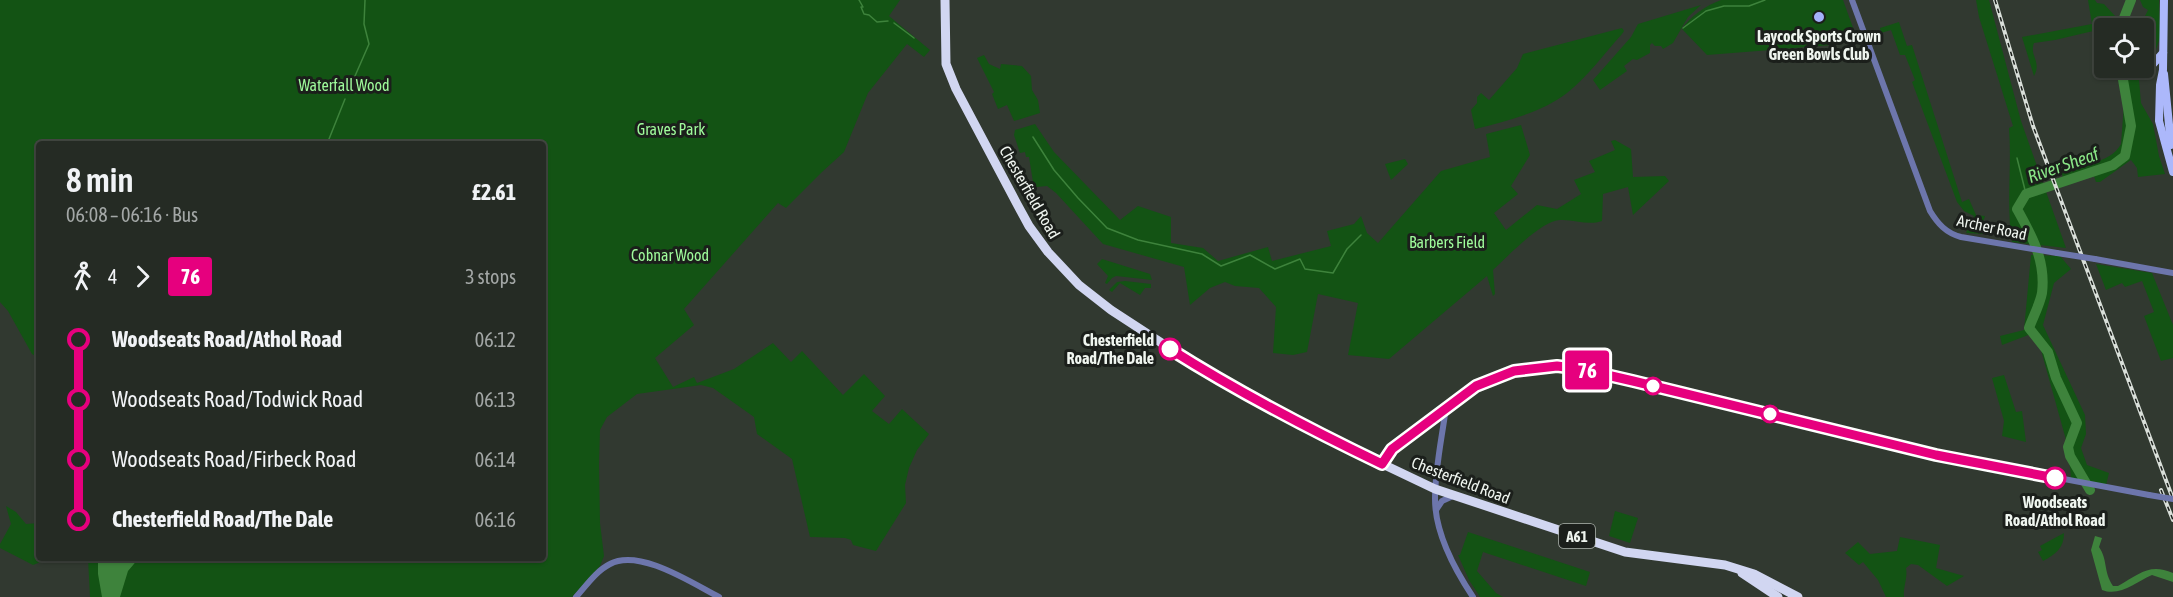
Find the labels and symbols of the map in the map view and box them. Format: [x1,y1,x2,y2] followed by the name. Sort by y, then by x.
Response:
[1812,10,1826,24] marker: Laycock Sports Crown Green Bowls Club
[1757,27,1881,63] place label: Laycock Sports Crown Green Bowls Club
[298,76,390,94] park label: Waterfall Wood
[637,120,705,138] park label: Graves Park
[996,143,1064,241] street label: Chesterfield Road
[2025,143,2102,187] water label: River Sheaf
[1955,211,2029,243] street label: Archer Road
[1409,233,1485,251] park label: Barbers Field
[631,246,709,264] park label: Cobnar Wood
[1066,331,1154,367] place label: Chesterfield Road/The Dale
[1159,338,1181,360] marker: Chesterfield Road/The Dale
[1560,350,1614,389] line badge: 76
[1644,377,1662,395] unlabelled marker
[1761,405,1779,423] unlabelled marker
[1409,453,1513,507] street label: Chesterfield Road
[2044,467,2066,489] marker: Woodseats Road/Athol Road
[2005,493,2106,529] place label: Woodseats Road/Athol Road
[1559,524,1595,548] road number: A61

